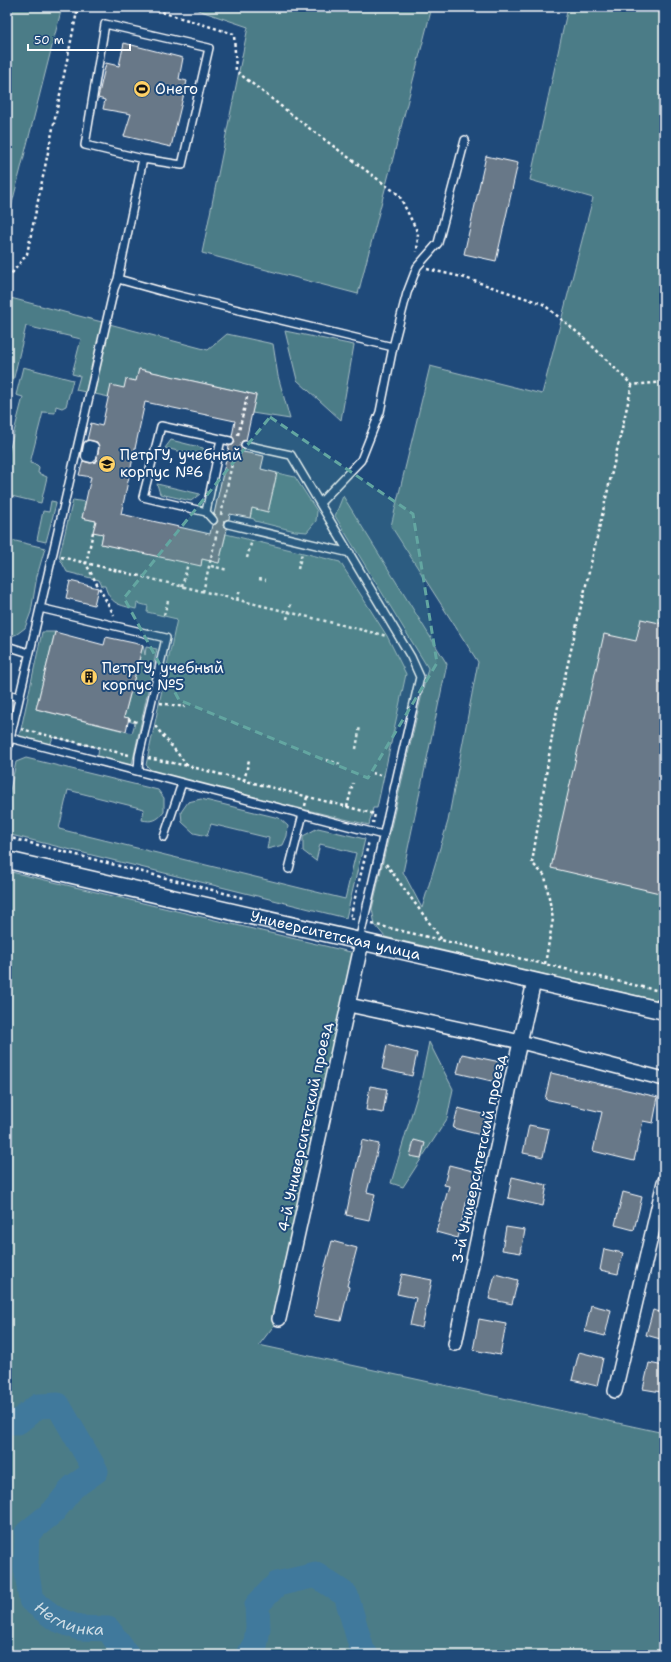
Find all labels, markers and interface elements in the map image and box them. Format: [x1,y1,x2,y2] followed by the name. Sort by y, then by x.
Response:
[28,26,130,52] scale bar
[34,32,64,48] text: 50 m
[132,79,152,99] sports icon: Онего
[155,79,198,99] place label: Онего
[120,445,242,482] place label: ПетрГУ, учебный корпус №6
[97,454,117,474] school or university icon: ПетрГУ, учебный корпус №6
[102,658,224,695] place label: ПетрГУ, учебный корпус №5
[79,667,99,687] building icon: ПетрГУ, учебный корпус №5
[248,906,423,965] street label: Университетская улица
[273,1020,337,1234] street label: 4-й Университетский проезд
[447,1052,511,1266] street label: 3-й Университетский проезд
[30,1596,105,1639] water label: Неглинка

